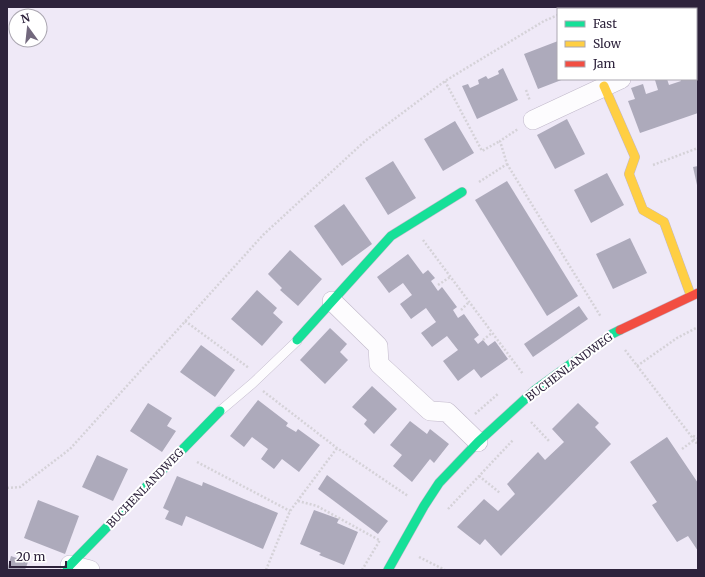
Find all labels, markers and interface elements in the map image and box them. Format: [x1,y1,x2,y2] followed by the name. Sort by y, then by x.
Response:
[8,8,48,48] north arrow
[557,8,697,80] legend
[19,10,32,26] text: N
[593,16,617,31] text: Fast
[593,36,622,51] text: Slow
[592,56,616,71] text: Jam
[523,330,615,404] street label: BUCHENLANDWEG
[104,445,187,531] street label: BUCHENLANDWEG
[10,543,66,569] scale bar
[16,549,45,564] text: 20 m

